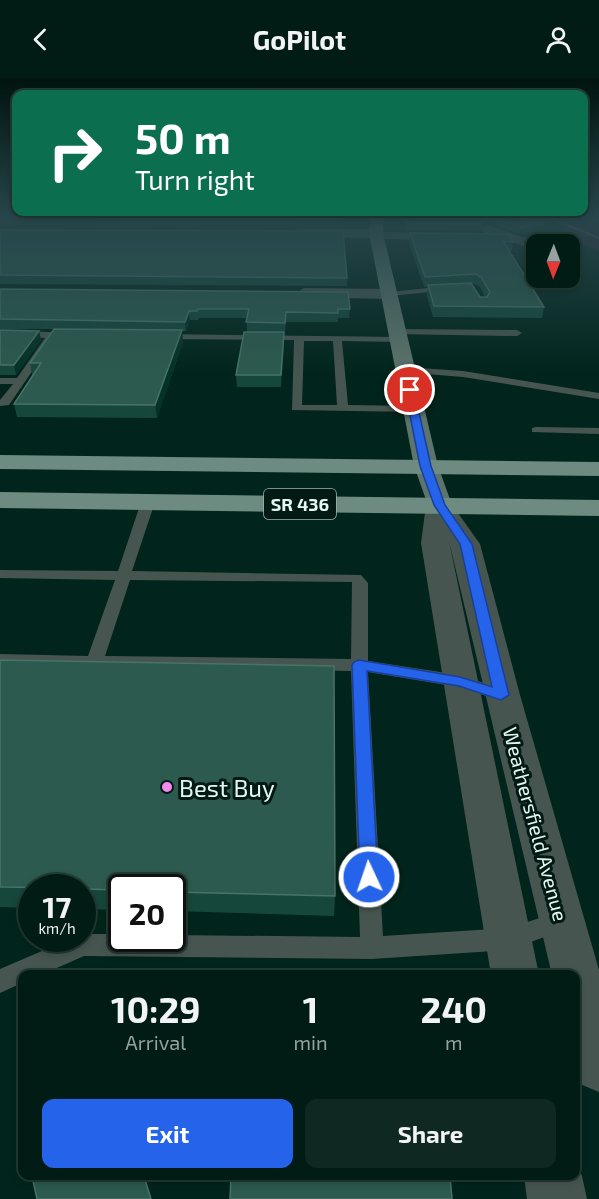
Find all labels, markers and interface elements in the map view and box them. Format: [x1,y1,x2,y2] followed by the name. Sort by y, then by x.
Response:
[24,23,57,56] icon: back
[253,23,346,55] text: GoPilot
[542,23,575,56] icon: person
[135,112,231,162] text: 50 m
[36,114,114,192] icon: right
[135,163,255,195] text: Turn right
[526,234,580,288] north arrow
[526,234,580,288] map controls
[384,364,435,415] pin
[393,373,426,406] icon: arrive
[264,489,336,519] road number: SR 436
[499,724,573,924] street label: Weathersfield Avenue
[179,773,275,802] place label: Best Buy
[160,780,174,794] marker: Best Buy
[337,845,401,909] position arrow
[108,874,186,952] speed limit sign: 20
[43,888,71,924] text: 17
[38,919,76,937] text: km/h
[111,987,201,1030] text: 10:29
[303,987,318,1030] text: 1
[421,987,487,1030] text: 240
[125,1030,186,1054] text: Arrival
[294,1030,328,1054] text: min
[445,1030,463,1054] text: m
[42,1099,293,1168] button: Exit
[305,1099,556,1168] button: Share

